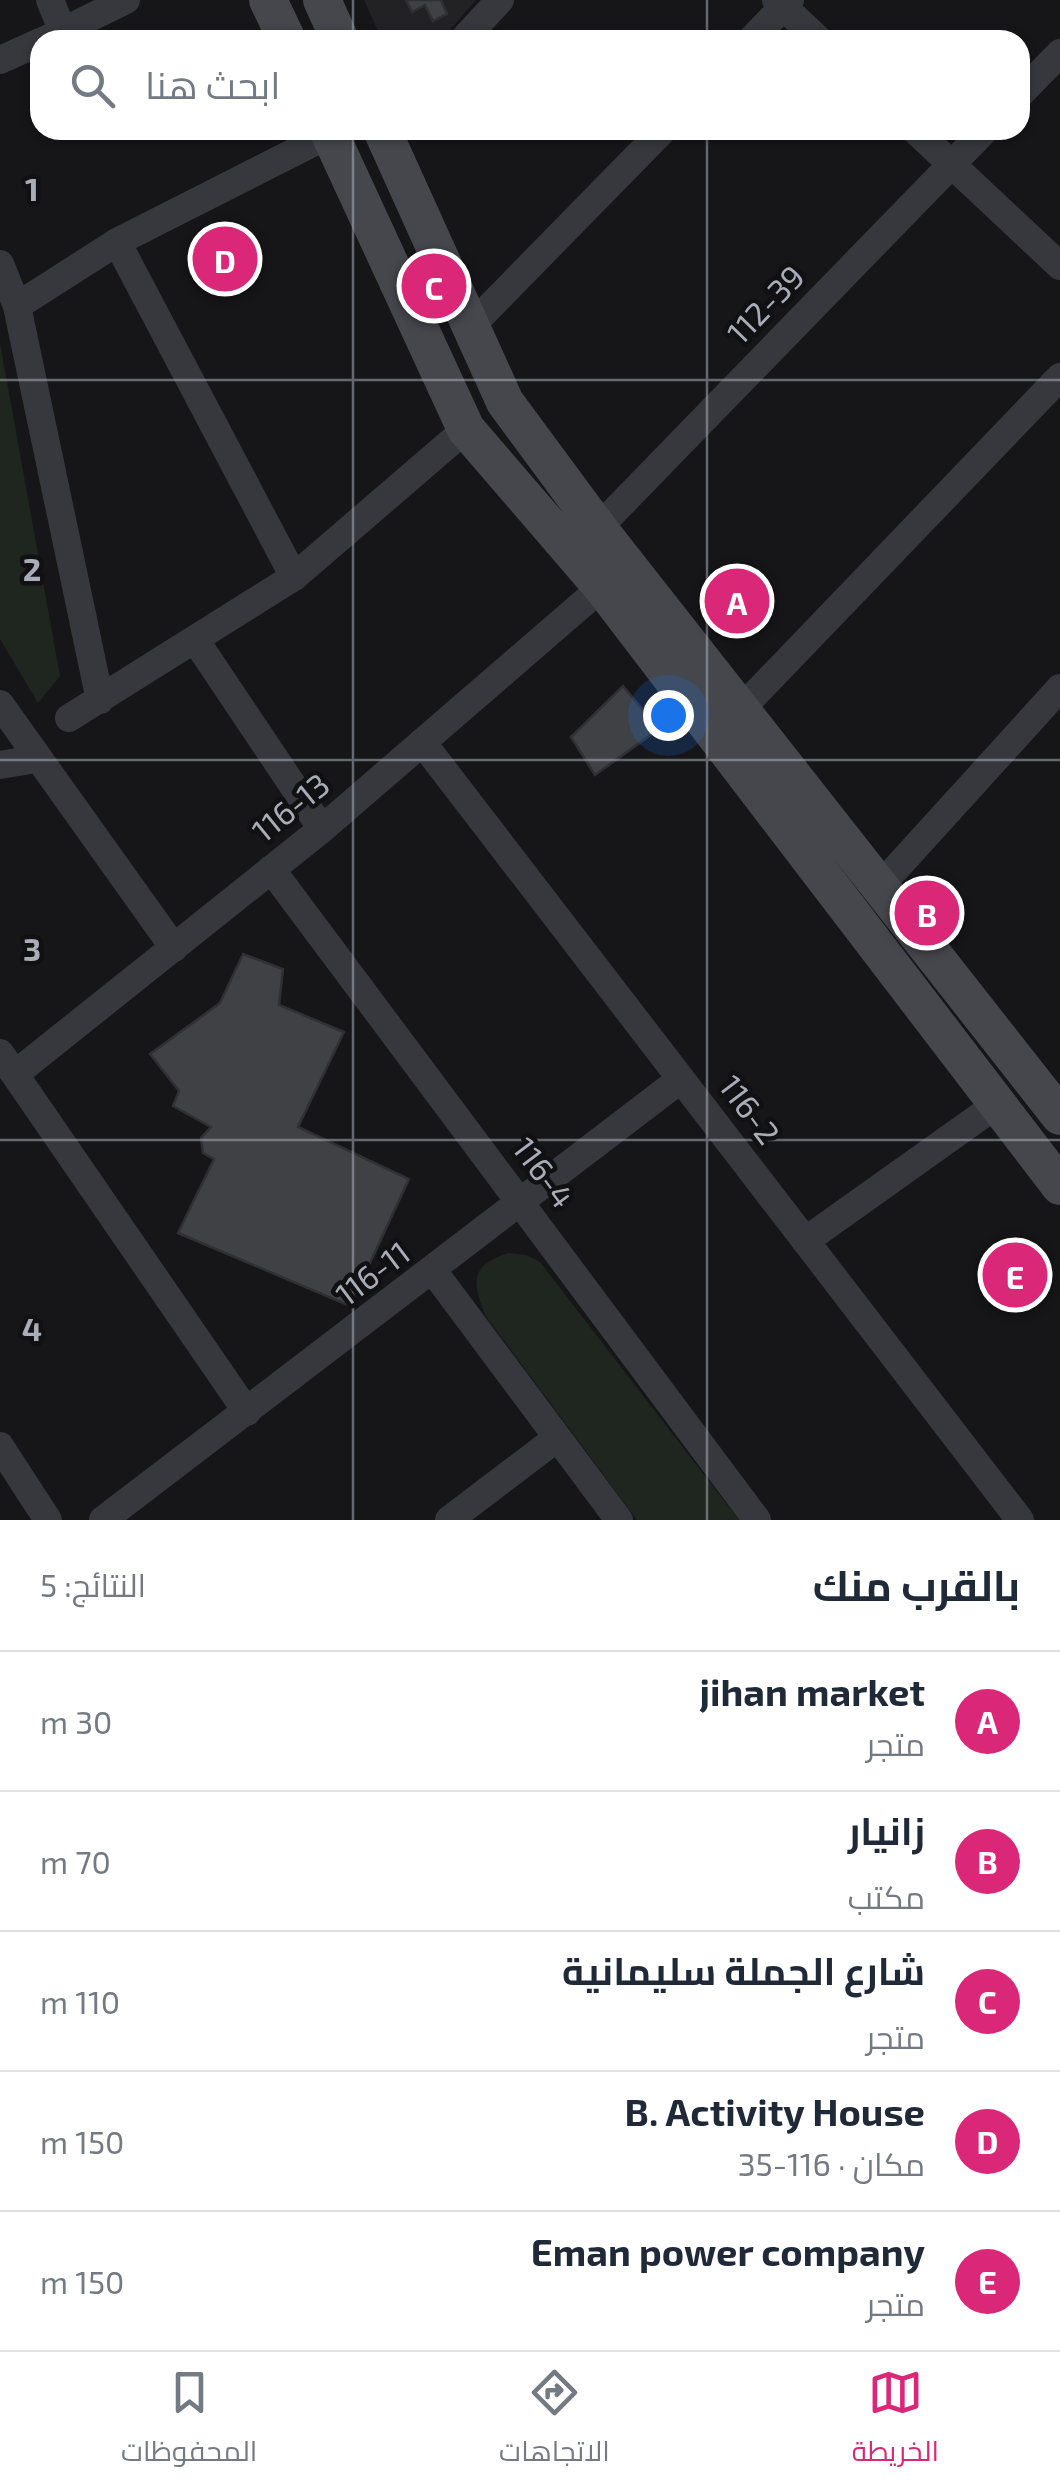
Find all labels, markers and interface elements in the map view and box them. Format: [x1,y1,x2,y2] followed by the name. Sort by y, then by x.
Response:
[30,30,1030,140] search box
[65,58,120,113] icon: search
[145,61,280,107] text: ابحث هنا
[25,169,39,207] text: 1
[192,222,258,296] pin: D
[402,248,466,324] pin: C
[718,257,811,351] street label: 112-39
[23,549,41,587] text: 2
[704,564,770,638] pin: A
[643,690,694,741] your location
[244,764,336,849] street label: 116-13
[894,876,960,950] pin: B
[23,929,41,967] text: 3
[713,1067,789,1151] street label: 116-2
[506,1129,583,1214] street label: 116-4
[327,1232,416,1312] street label: 116-11
[982,1238,1048,1312] pin: E
[22,1309,42,1347] text: 4
[813,1559,1020,1609] text: بالقرب منك
[40,1565,146,1603] text: النتائج: 5
[700,1668,925,1714] text: jihan market
[40,1702,112,1740] text: 30 m
[977,1702,998,1740] text: A
[866,1724,925,1762] text: متجر
[848,1807,925,1853] text: زانيار
[40,1842,111,1880] text: 70 m
[977,1842,998,1880] text: B
[848,1877,925,1915] text: مكتب
[562,1947,925,1993] text: شارع الجملة سليمانية
[40,1982,120,2020] text: 110 m
[978,1982,997,2020] text: C
[866,2017,925,2055] text: متجر
[625,2088,925,2134] text: B. Activity House
[40,2122,124,2160] text: 150 m
[977,2122,998,2160] text: D
[738,2144,925,2182] text: مكان · 116-35
[531,2228,925,2274] text: Eman power company
[40,2262,124,2300] text: 150 m
[978,2262,997,2300] text: E
[866,2284,925,2322] text: متجر
[121,2365,257,2477] tab: المحفوظات
[499,2365,610,2477] tab: الاتجاهات
[852,2365,939,2477] tab: الخريطة

